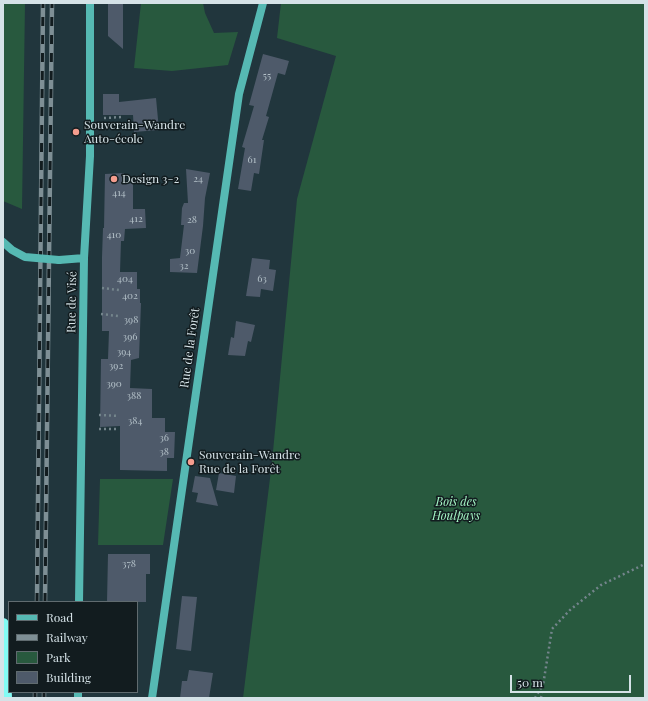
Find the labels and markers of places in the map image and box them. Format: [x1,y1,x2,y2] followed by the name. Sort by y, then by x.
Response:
[84,118,185,146] place label: Souverain-Wandre Auto-école
[71,127,81,137] marker: Souverain-Wandre Auto-école
[122,172,179,186] place label: Design 3-2
[109,174,119,184] marker: Design 3-2
[199,448,300,476] place label: Souverain-Wandre Rue de la Forêt
[186,457,196,467] marker: Souverain-Wandre Rue de la Forêt

